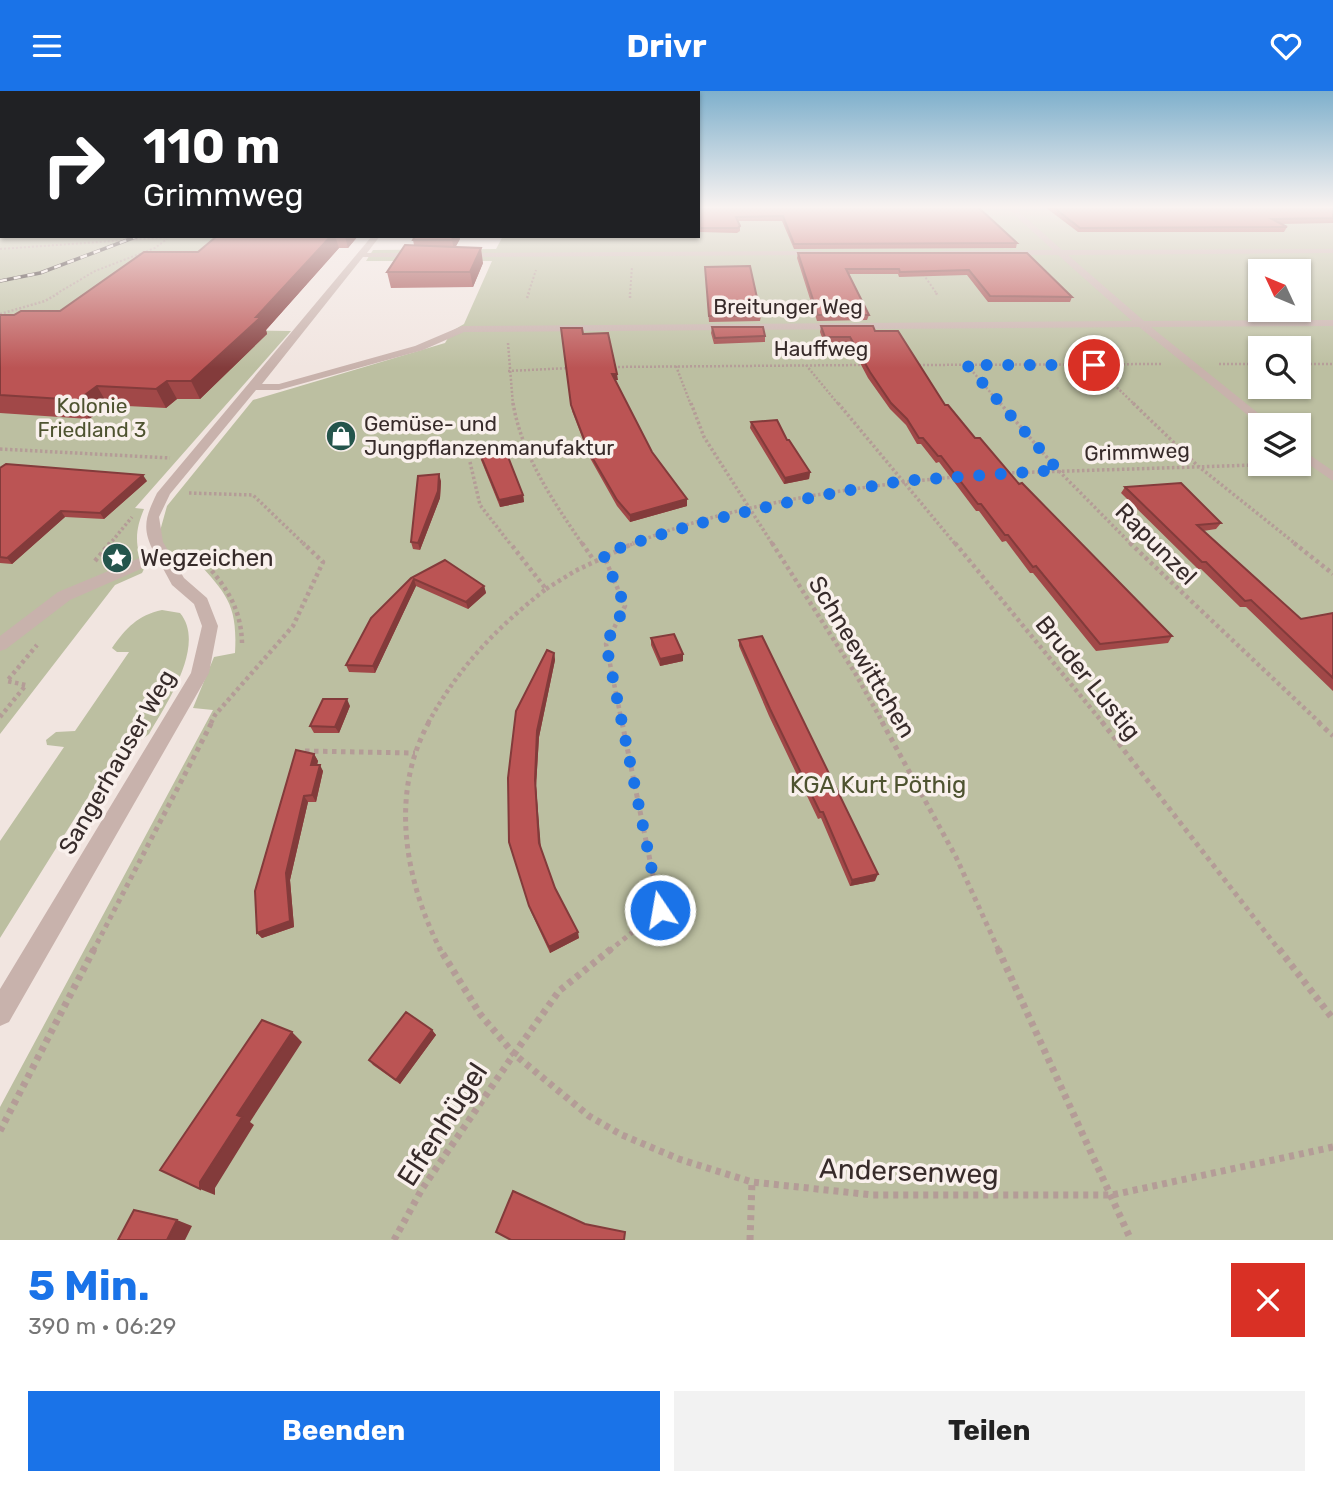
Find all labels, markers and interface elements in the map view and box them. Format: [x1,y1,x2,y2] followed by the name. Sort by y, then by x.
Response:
[28,27,66,65] icon: menu
[626,27,707,65] text: Drivr
[1267,27,1305,65] icon: heart
[143,117,280,175] text: 110 m
[28,119,119,210] icon: right
[143,176,304,214] text: Grimmweg
[1248,259,1311,322] north arrow
[1248,259,1311,476] map controls
[713,294,863,319] street label: Breitunger Weg
[1064,335,1124,395] pin
[774,336,868,361] street label: Hauffweg
[1248,336,1311,399] button: search
[1075,346,1113,384] icon: arrive
[38,393,146,442] park label: Kolonie Friedland 3
[364,411,614,460] place label: Gemüse- und Jungpflanzenmanufaktur
[1248,413,1311,476] button: layers
[324,419,358,453] shop icon: Gemüse- und Jungpflanzenmanufaktur
[1084,437,1190,466] street label: Grimmweg
[1109,497,1203,591] street label: Rapunzel
[100,541,134,575] place icon: Wegzeichen
[140,544,274,572] place label: Wegzeichen
[803,571,921,743] street label: Schneewittchen
[1030,610,1146,746] street label: Bruder Lustig
[53,665,181,859] street label: Sangerhauser Weg
[790,771,966,799] park label: KGA Kurt Pöthig
[623,873,697,947] position arrow
[390,1057,494,1192] street label: Elfenhügel
[819,1152,999,1191] street label: Andersenweg
[28,1261,150,1311] text: 5 Min.
[1231,1263,1305,1337] button: close
[28,1312,177,1340] text: 390 m · 06:29
[28,1391,660,1471] button: Beenden
[674,1391,1305,1471] button: Teilen

